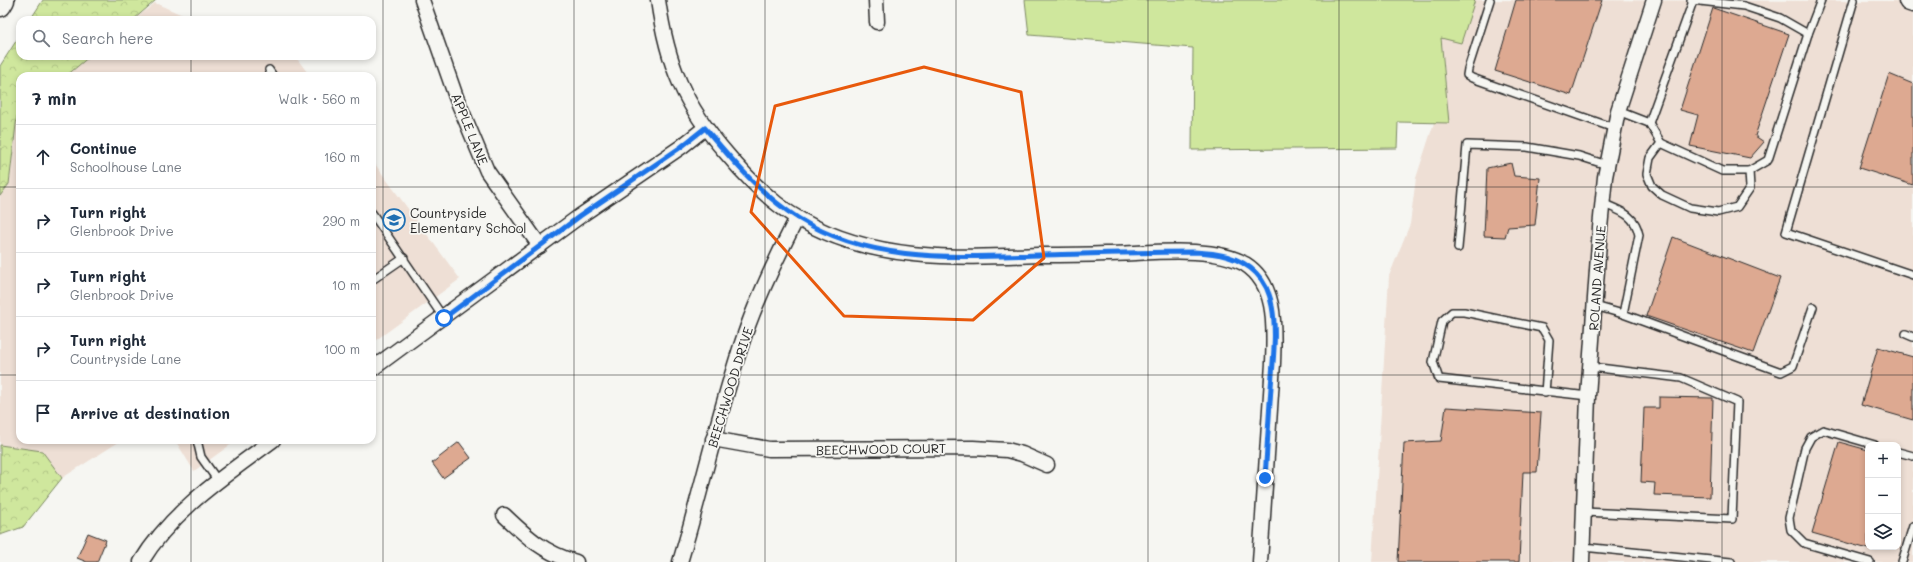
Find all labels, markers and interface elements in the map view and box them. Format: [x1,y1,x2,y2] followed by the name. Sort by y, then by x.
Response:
[16,16,376,60] search box
[30,27,52,49] icon: search
[62,28,153,48] text: Search here
[32,87,77,109] text: 7 min
[278,90,360,107] text: Walk · 560 m
[448,90,493,167] street label: APPLE LANE
[70,138,137,158] text: Continue
[32,146,54,168] icon: ahead
[324,148,360,165] text: 160 m
[70,158,182,175] text: Schoolhouse Lane
[70,202,147,222] text: Turn right
[410,204,527,236] place label: Countryside Elementary School
[381,207,407,233] school or university icon: Countryside Elementary School
[32,210,54,232] icon: right
[323,212,360,229] text: 290 m
[70,222,174,239] text: Glenbrook Drive
[1584,225,1609,331] street label: ROLAND AVENUE
[70,266,147,286] text: Turn right
[32,274,54,296] icon: right
[332,276,360,293] text: 10 m
[70,286,174,303] text: Glenbrook Drive
[435,309,453,327] route start
[703,324,756,449] street label: BEECHWOOD DRIVE
[70,330,147,350] text: Turn right
[32,338,54,360] icon: right
[324,340,360,357] text: 100 m
[70,350,181,367] text: Countryside Lane
[32,402,54,424] icon: arrive
[70,403,230,423] text: Arrive at destination
[816,439,946,458] street label: BEECHWOOD COURT
[1865,442,1901,550] map controls
[1865,442,1901,478] button: +
[1256,469,1274,487] route end
[1865,478,1901,514] button: −
[1865,514,1901,550] button: layers

